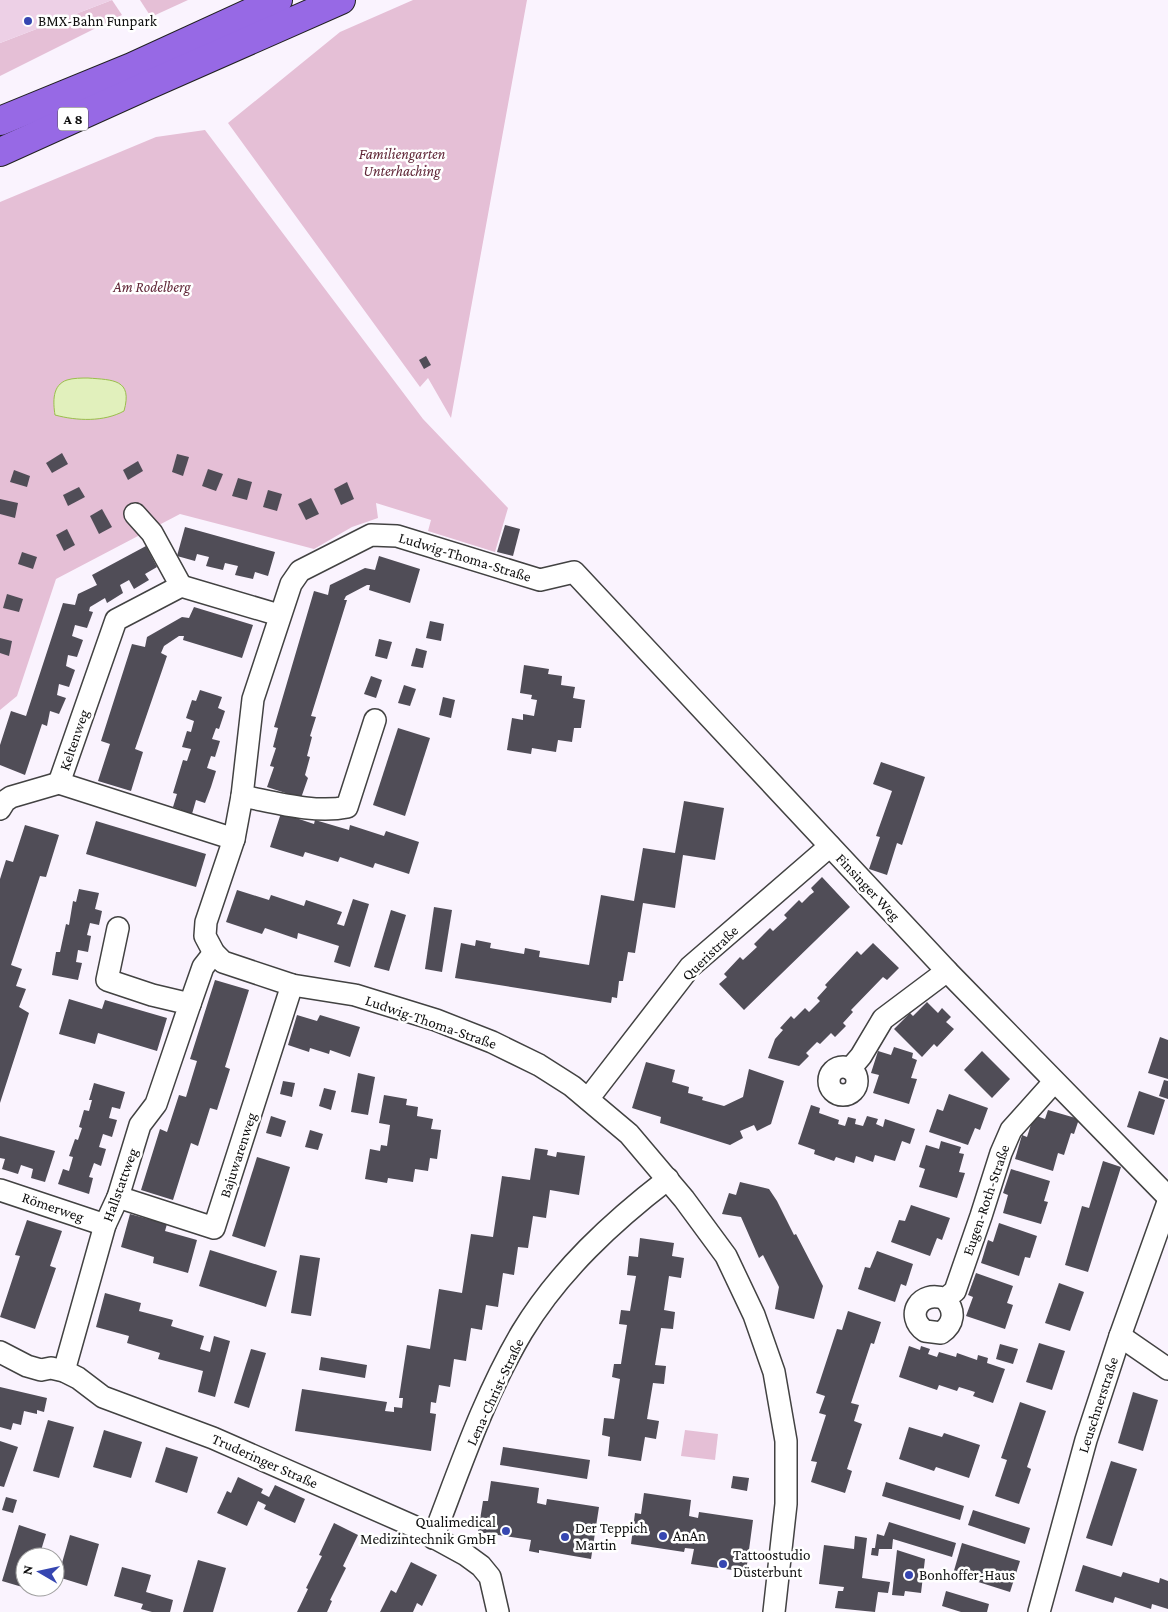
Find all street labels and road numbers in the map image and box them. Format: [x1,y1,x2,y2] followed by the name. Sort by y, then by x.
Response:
[58,108,88,130] road number: A 8
[397,529,534,586] street label: Ludwig-Thoma-Straße
[56,708,93,773] street label: Keltenweg
[832,850,903,925] street label: Finsinger Weg
[679,922,742,984] street label: Queristraße
[363,992,499,1053] street label: Ludwig-Thoma-Straße
[217,1110,260,1200] street label: Bajuwarenweg
[960,1142,1014,1258] street label: Eugen-Roth-Straße
[99,1146,142,1224] street label: Hallstattweg
[20,1189,86,1226] street label: Römerweg
[463,1336,527,1448] street label: Lena-Christ-Straße
[1075,1355,1121,1455] street label: Leuschnerstraße
[209,1430,321,1493] street label: Truderinger Straße

